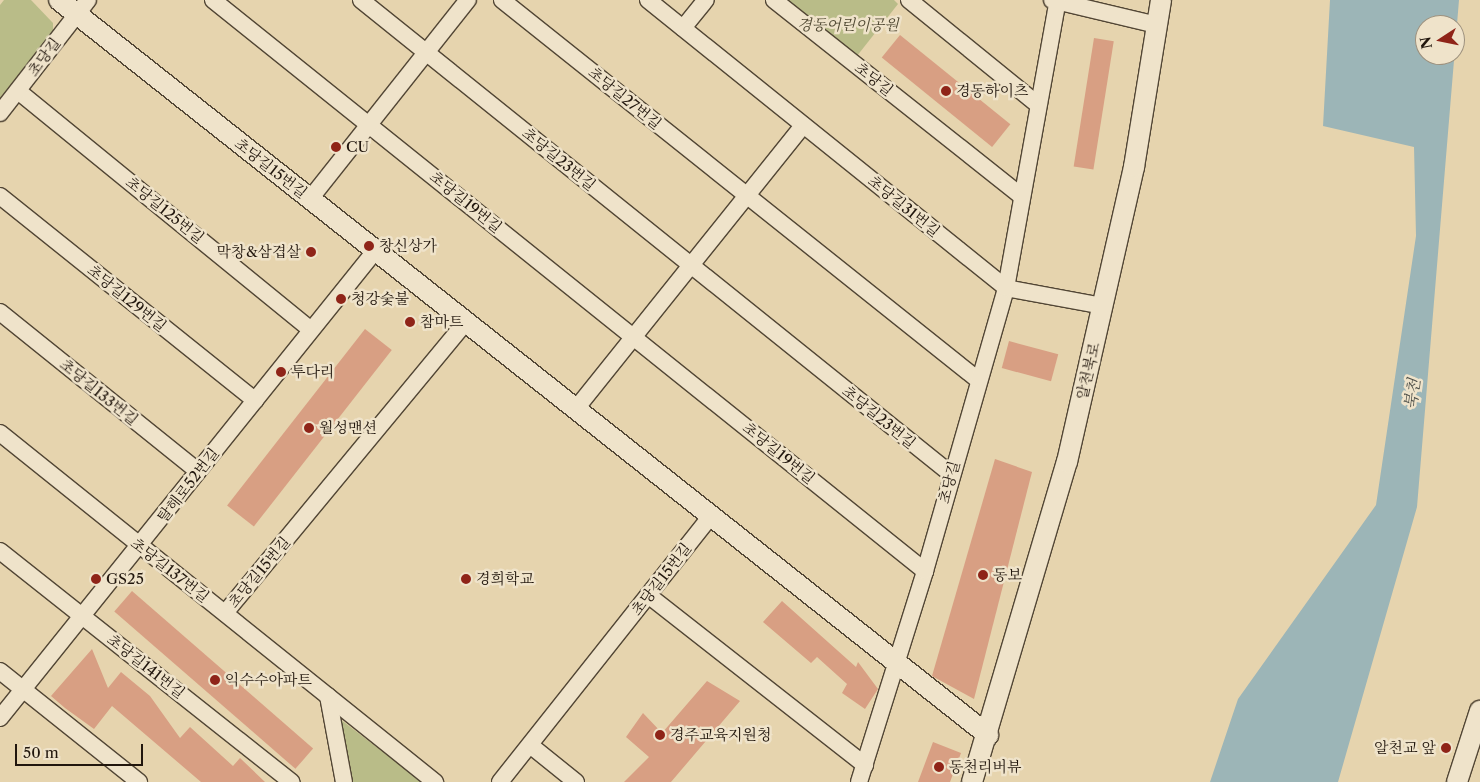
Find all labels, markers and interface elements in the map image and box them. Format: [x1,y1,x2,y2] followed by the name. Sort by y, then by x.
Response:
[1415,15,1465,65] north arrow
[797,16,899,34] park label: 경동어린이공원
[24,34,64,80] street label: 초당길
[1416,35,1436,50] text: N
[851,59,897,99] street label: 초당길
[585,63,665,133] street label: 초당길27번길
[956,82,1028,100] place label: 경동하이츠
[940,85,952,97] marker: 경동하이츠
[519,124,599,194] street label: 초당길23번길
[231,134,311,202] street label: 초당길15번길
[346,138,369,156] place label: CU
[330,141,342,153] marker: CU
[426,167,506,237] street label: 초당길19번길
[865,172,943,240] street label: 초당길31번길
[122,173,208,247] street label: 초당길125번길
[379,237,437,255] place label: 창신상가
[363,240,375,252] marker: 창신상가
[216,243,301,261] place label: 막창&삼겹살
[305,246,317,258] marker: 막창&삼겹살
[84,261,170,335] street label: 초당길129번길
[351,290,409,308] place label: 청강숯불
[335,293,347,305] marker: 청강숯불
[420,313,463,331] place label: 참마트
[404,316,416,328] marker: 참마트
[1073,341,1103,401] street label: 알천북로
[56,355,142,429] street label: 초당길133번길
[291,363,334,381] place label: 투다리
[275,366,287,378] marker: 투다리
[1400,377,1424,411] water label: 북천
[839,382,919,452] street label: 초당길23번길
[739,418,819,488] street label: 초당길19번길
[319,419,377,437] place label: 월성맨션
[303,422,315,434] marker: 월성맨션
[153,444,223,526] street label: 탈해로52번길
[935,459,963,505] street label: 초당길
[224,533,294,611] street label: 초당길15번길
[127,534,213,606] street label: 초당길137번길
[627,539,695,619] street label: 초당길15번길
[993,566,1022,584] place label: 동보
[977,569,989,581] marker: 동보
[106,570,144,588] place label: GS25
[476,570,534,588] place label: 경희학교
[90,573,102,585] marker: GS25
[460,573,472,585] marker: 경희학교
[104,630,188,702] street label: 초당길141번길
[225,671,312,689] place label: 익수수아파트
[209,674,221,686] marker: 익수수아파트
[670,726,771,744] place label: 경주교육지원청
[654,729,666,741] marker: 경주교육지원청
[18,734,145,766] scale bar
[1374,739,1436,757] place label: 알천교 앞
[1440,742,1452,754] marker: 알천교 앞
[23,743,59,762] text: 50 m
[949,758,1021,776] place label: 동천리버뷰
[933,761,945,773] marker: 동천리버뷰

